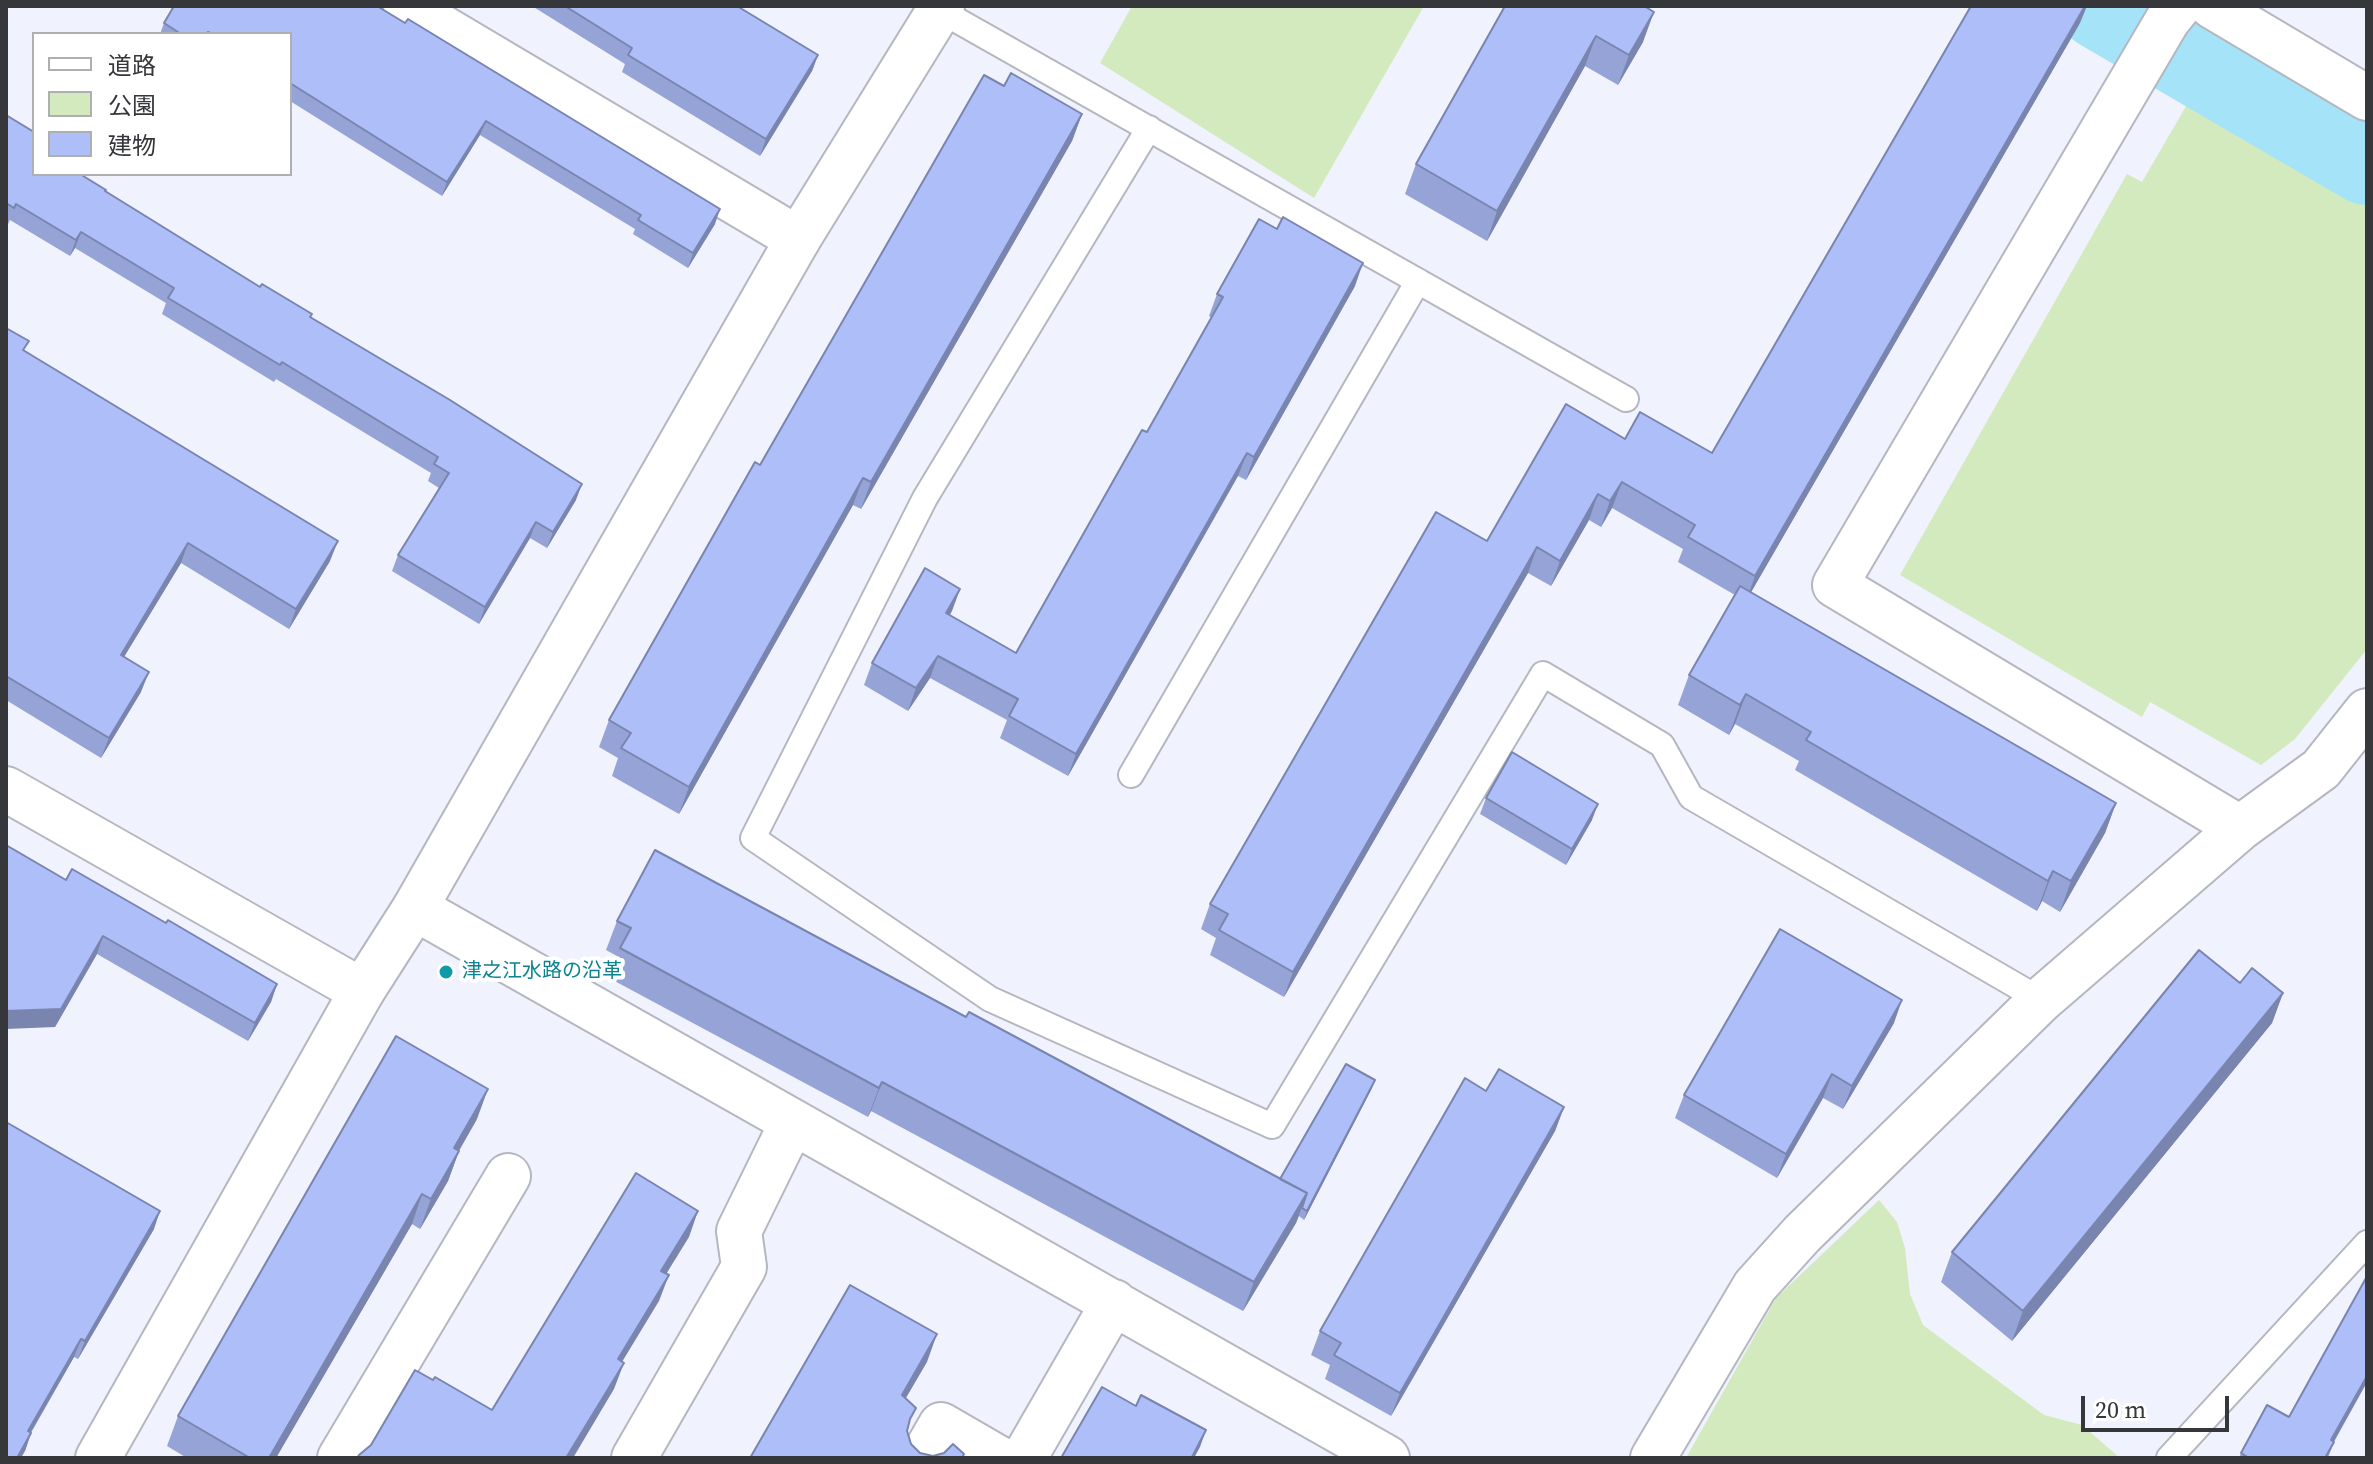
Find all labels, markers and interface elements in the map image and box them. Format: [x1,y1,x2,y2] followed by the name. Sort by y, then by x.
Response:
[32,32,292,176] legend
[108,49,156,82] text: 道路
[108,89,156,122] text: 公園
[108,129,156,162] text: 建物
[462,960,622,984] place label: 津之江水路の沿革
[437,963,455,981] marker: 津之江水路の沿革
[2085,1380,2233,1430] scale bar
[2095,1393,2146,1426] text: 20 m

